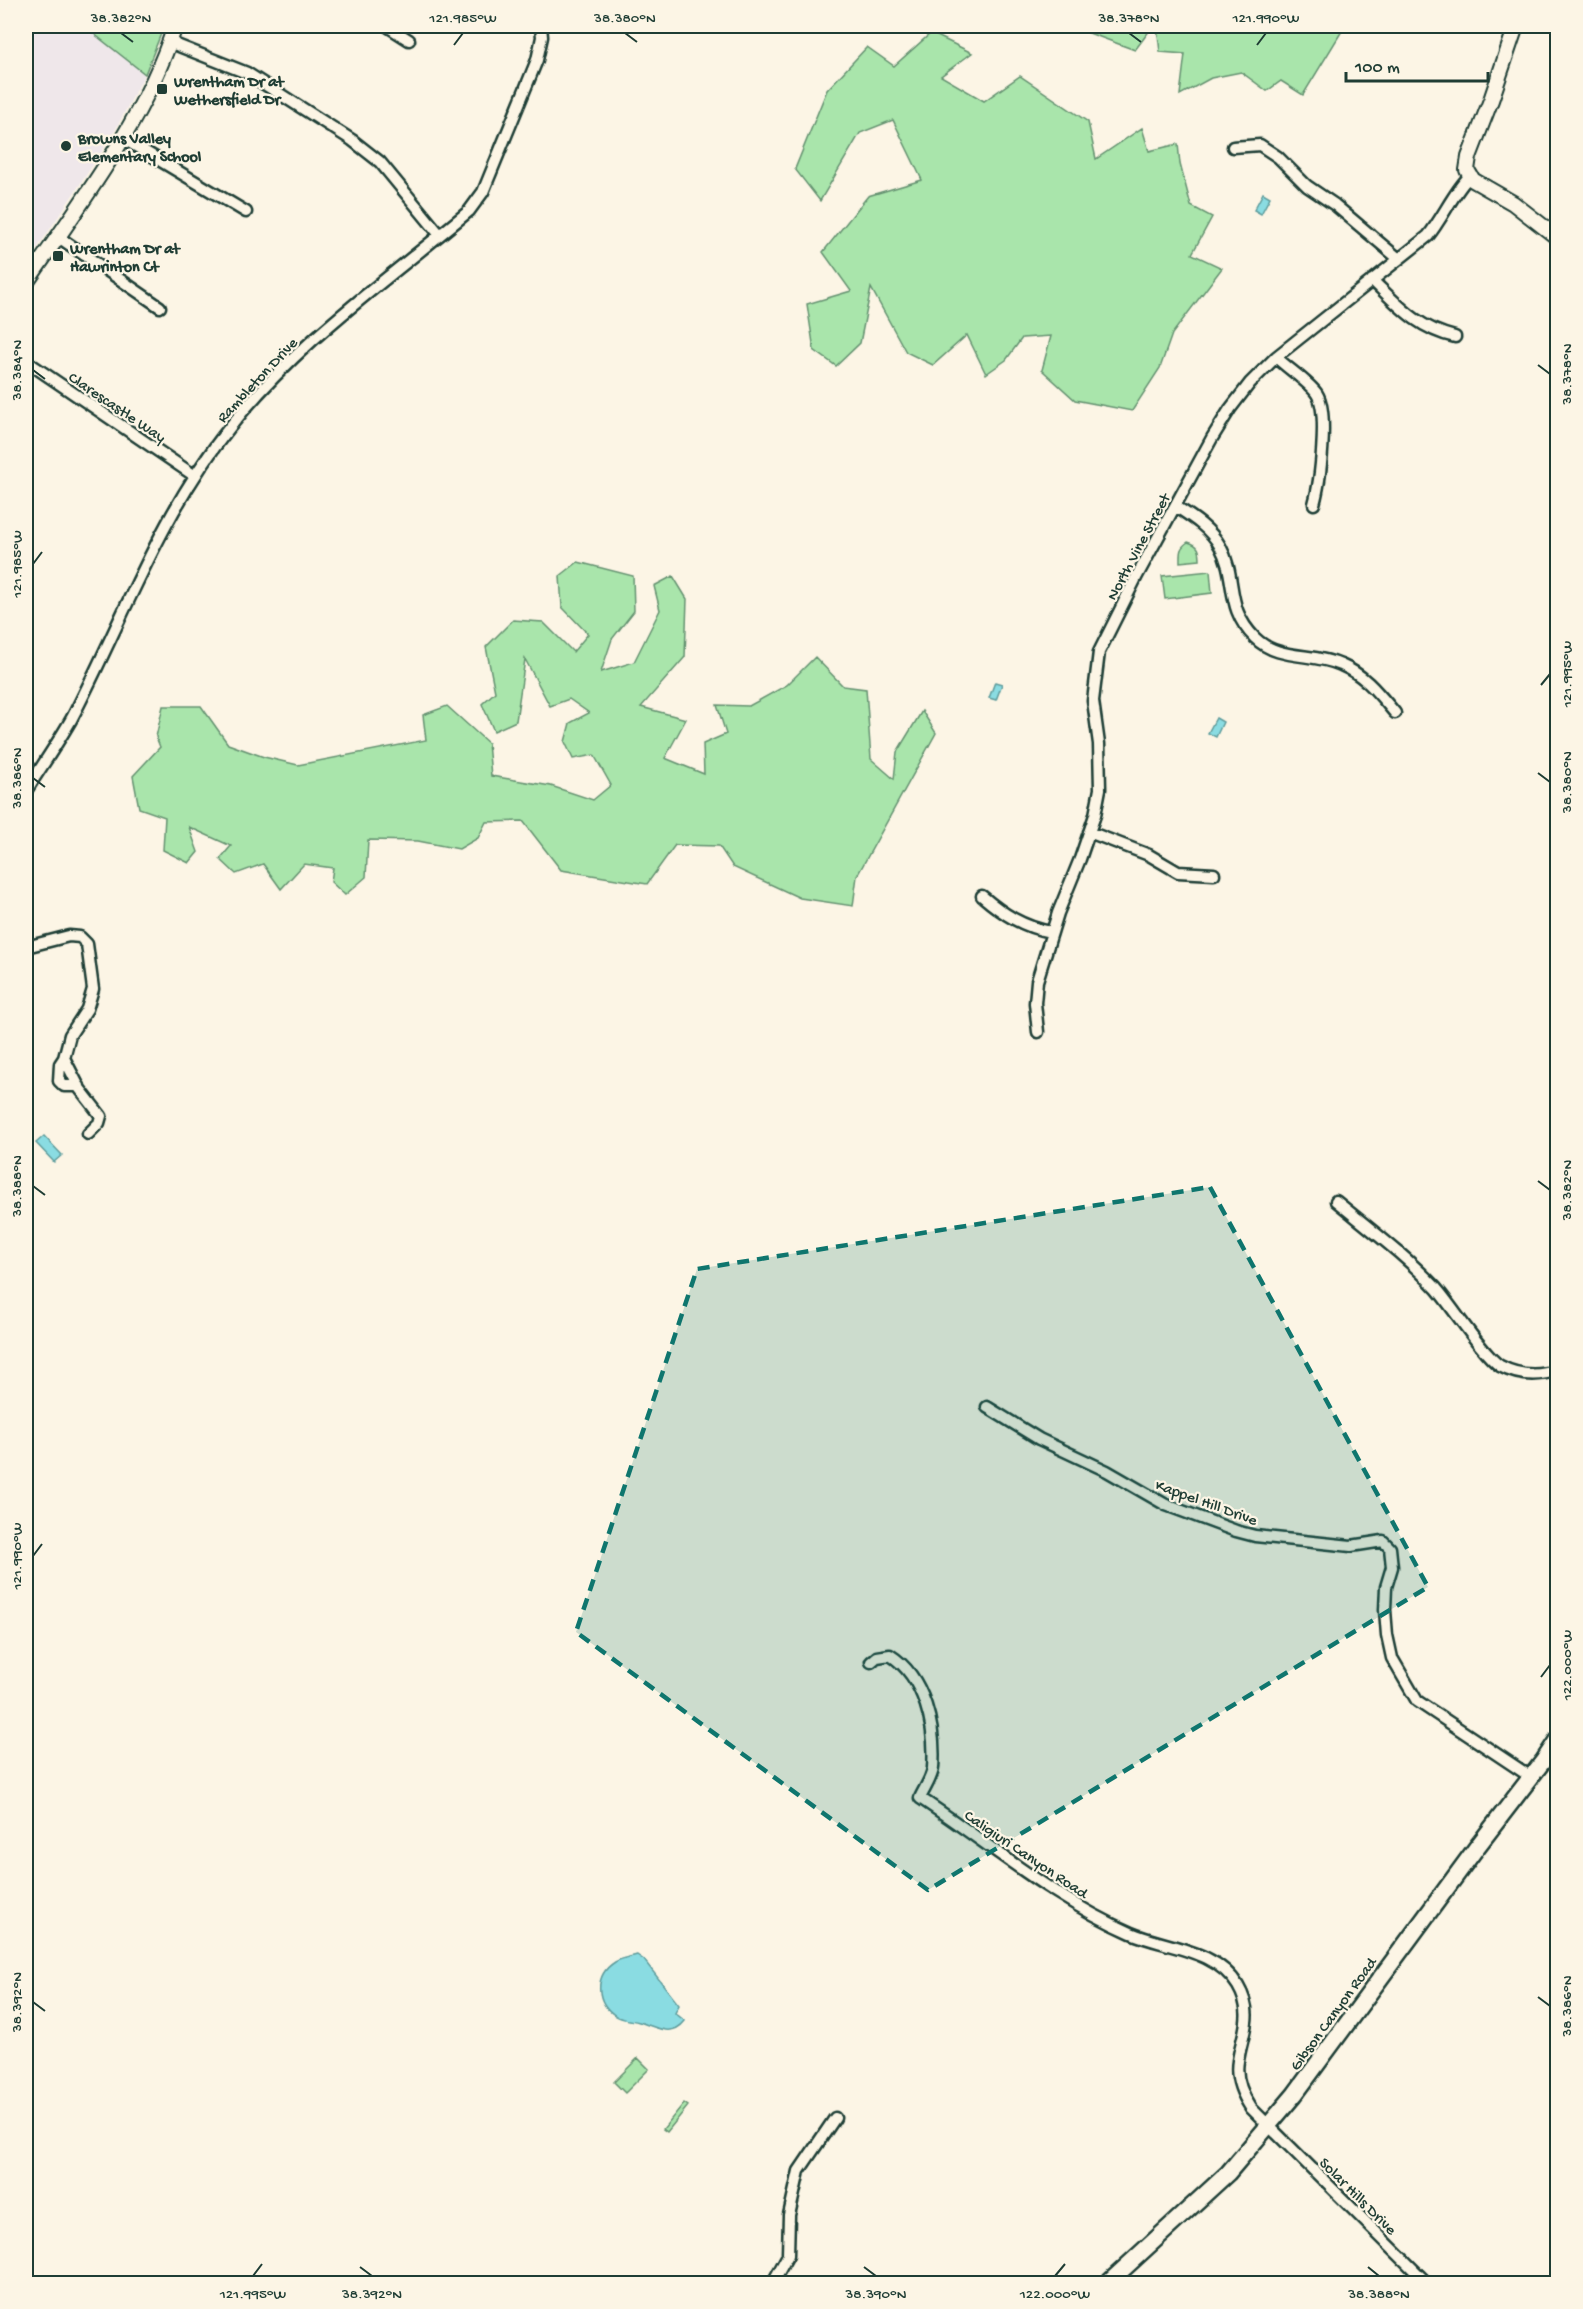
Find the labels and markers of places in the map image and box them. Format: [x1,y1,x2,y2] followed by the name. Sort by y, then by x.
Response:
[173,74,285,111] place label: Wrentham Dr at Wethersfield Dr
[155,82,169,96] marker: Wrentham Dr at Wethersfield Dr
[77,131,202,168] place label: Browns Valley Elementary School
[59,139,73,153] marker: Browns Valley Elementary School
[69,241,181,278] place label: Wrentham Dr at Hawrinton Ct
[51,249,65,263] marker: Wrentham Dr at Hawrinton Ct

